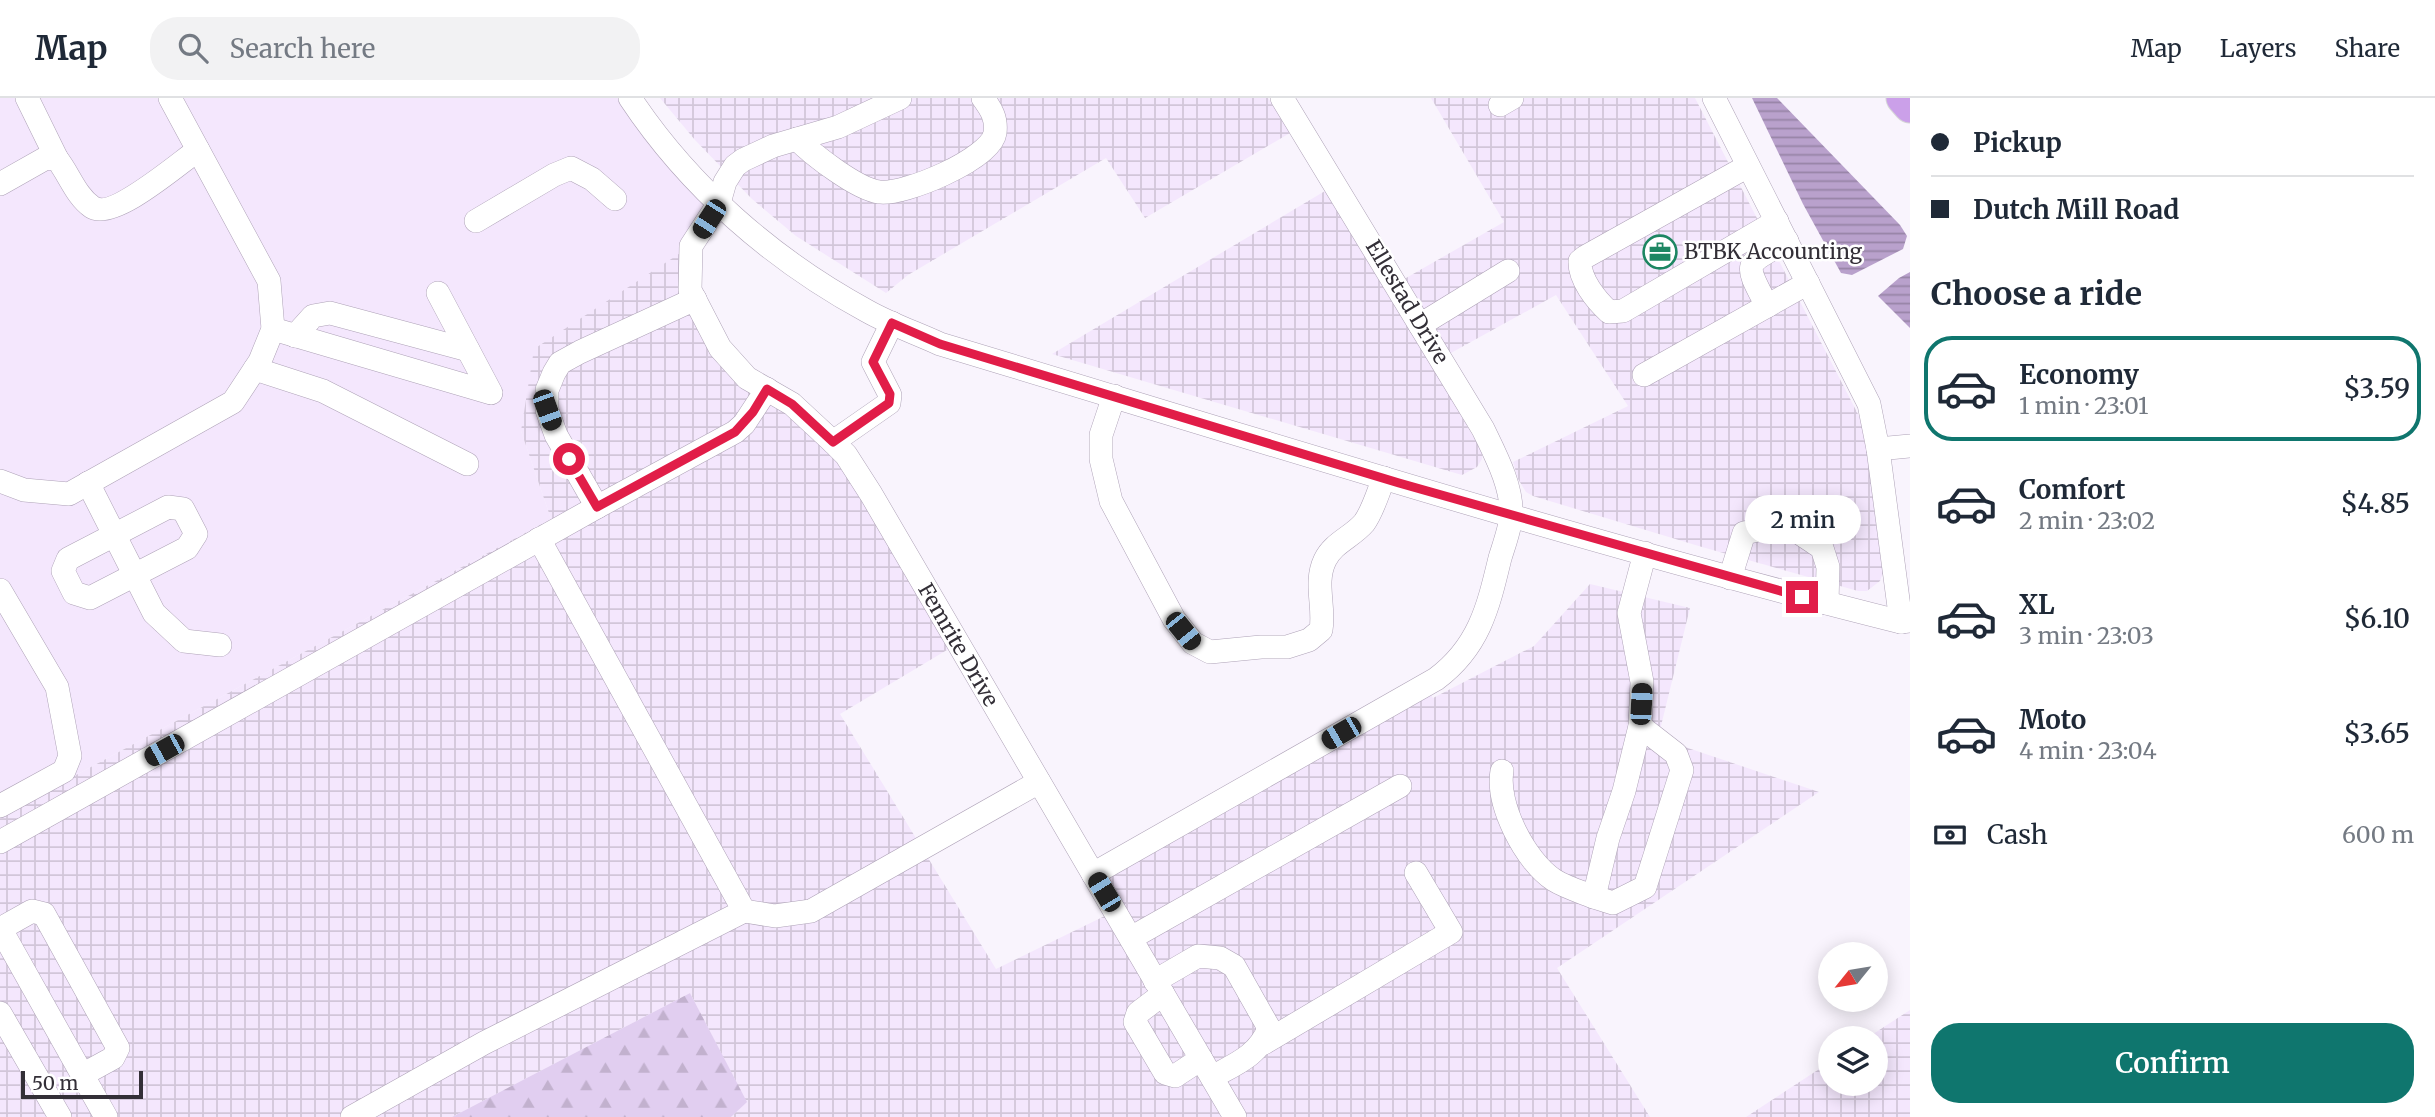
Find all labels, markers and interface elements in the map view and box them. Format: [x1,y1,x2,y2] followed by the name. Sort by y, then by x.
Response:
[150,17,640,80] search box
[35,28,108,69] text: Map
[174,29,212,67] icon: search
[230,32,375,65] text: Search here
[2131,33,2182,64] text: Map
[2220,33,2296,64] text: Layers
[2334,33,2400,64] text: Share
[1973,126,2062,159] text: Pickup
[1973,193,2179,226] text: Dutch Mill Road
[689,196,730,242] car
[1641,233,1679,271] office icon: BTBK Accounting
[1360,235,1455,369] street label: Ellestad Drive
[1684,238,1863,265] place label: BTBK Accounting
[1931,274,2142,314] text: Choose a ride
[1935,357,1998,420] icon: car
[2019,358,2139,391] text: Economy
[2343,372,2410,405] text: $3.59
[530,387,565,433] car
[2019,391,2148,420] text: 1 min · 23:01
[553,443,585,475] route start
[1935,472,1998,535] icon: car
[2019,473,2125,506] text: Comfort
[2341,487,2410,520] text: $4.85
[1744,496,1860,545] callout: 2 min
[1771,505,1835,534] text: 2 min
[2019,506,2155,535] text: 2 min · 23:02
[912,578,1005,711] street label: Femrite Drive
[1786,581,1818,613] route end
[1935,587,1998,650] icon: car
[2019,588,2055,621] text: XL
[2344,602,2410,635] text: $6.10
[1162,608,1205,654] car
[2019,621,2154,650] text: 3 min · 23:03
[1630,682,1653,726] car
[1935,702,1998,765] icon: car
[2019,703,2086,736] text: Moto
[1318,713,1365,753] car
[2344,717,2410,750] text: $3.65
[141,731,188,769] car
[2019,736,2157,765] text: 4 min · 23:04
[1931,816,1969,854] icon: cash
[1987,818,2048,851] text: Cash
[2342,820,2414,849] text: 600 m
[1085,869,1124,915] car
[1818,942,1888,1012] north arrow
[1818,942,1888,1096] map controls
[1931,1023,2414,1103] button: Confirm
[1818,1026,1888,1096] button: layers
[21,1068,144,1100] scale bar
[32,1071,78,1095] text: 50 m

